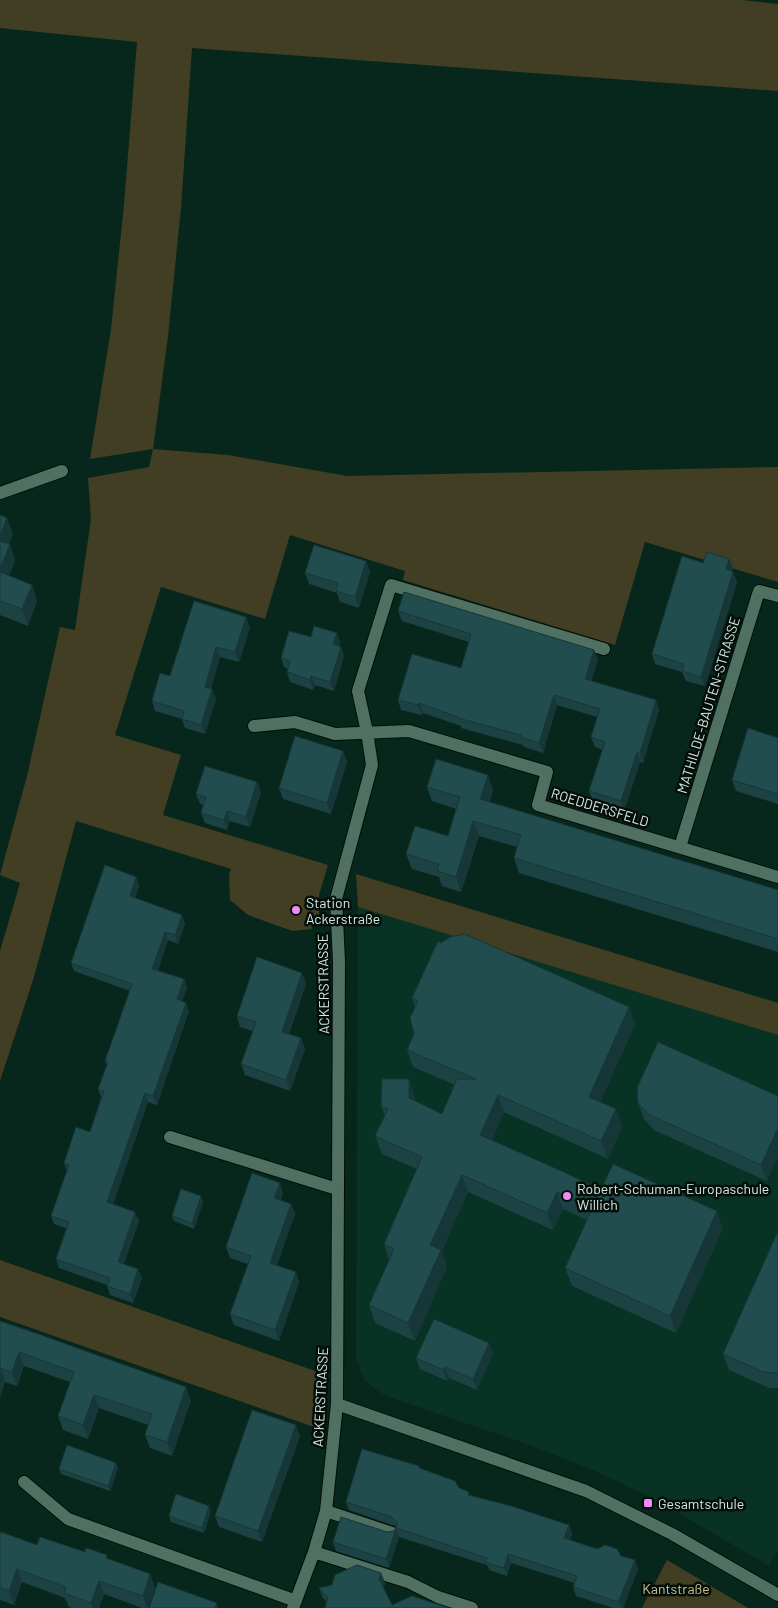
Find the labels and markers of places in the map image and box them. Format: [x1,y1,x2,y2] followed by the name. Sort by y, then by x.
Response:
[306,894,380,927] place label: Station Ackerstraße
[290,904,302,916] marker: Station Ackerstraße
[577,1180,769,1213] place label: Robert-Schuman-Europaschule Willich
[561,1190,573,1202] marker: Robert-Schuman-Europaschule Willich
[658,1495,744,1512] place label: Gesamtschule
[642,1497,654,1509] marker: Gesamtschule

